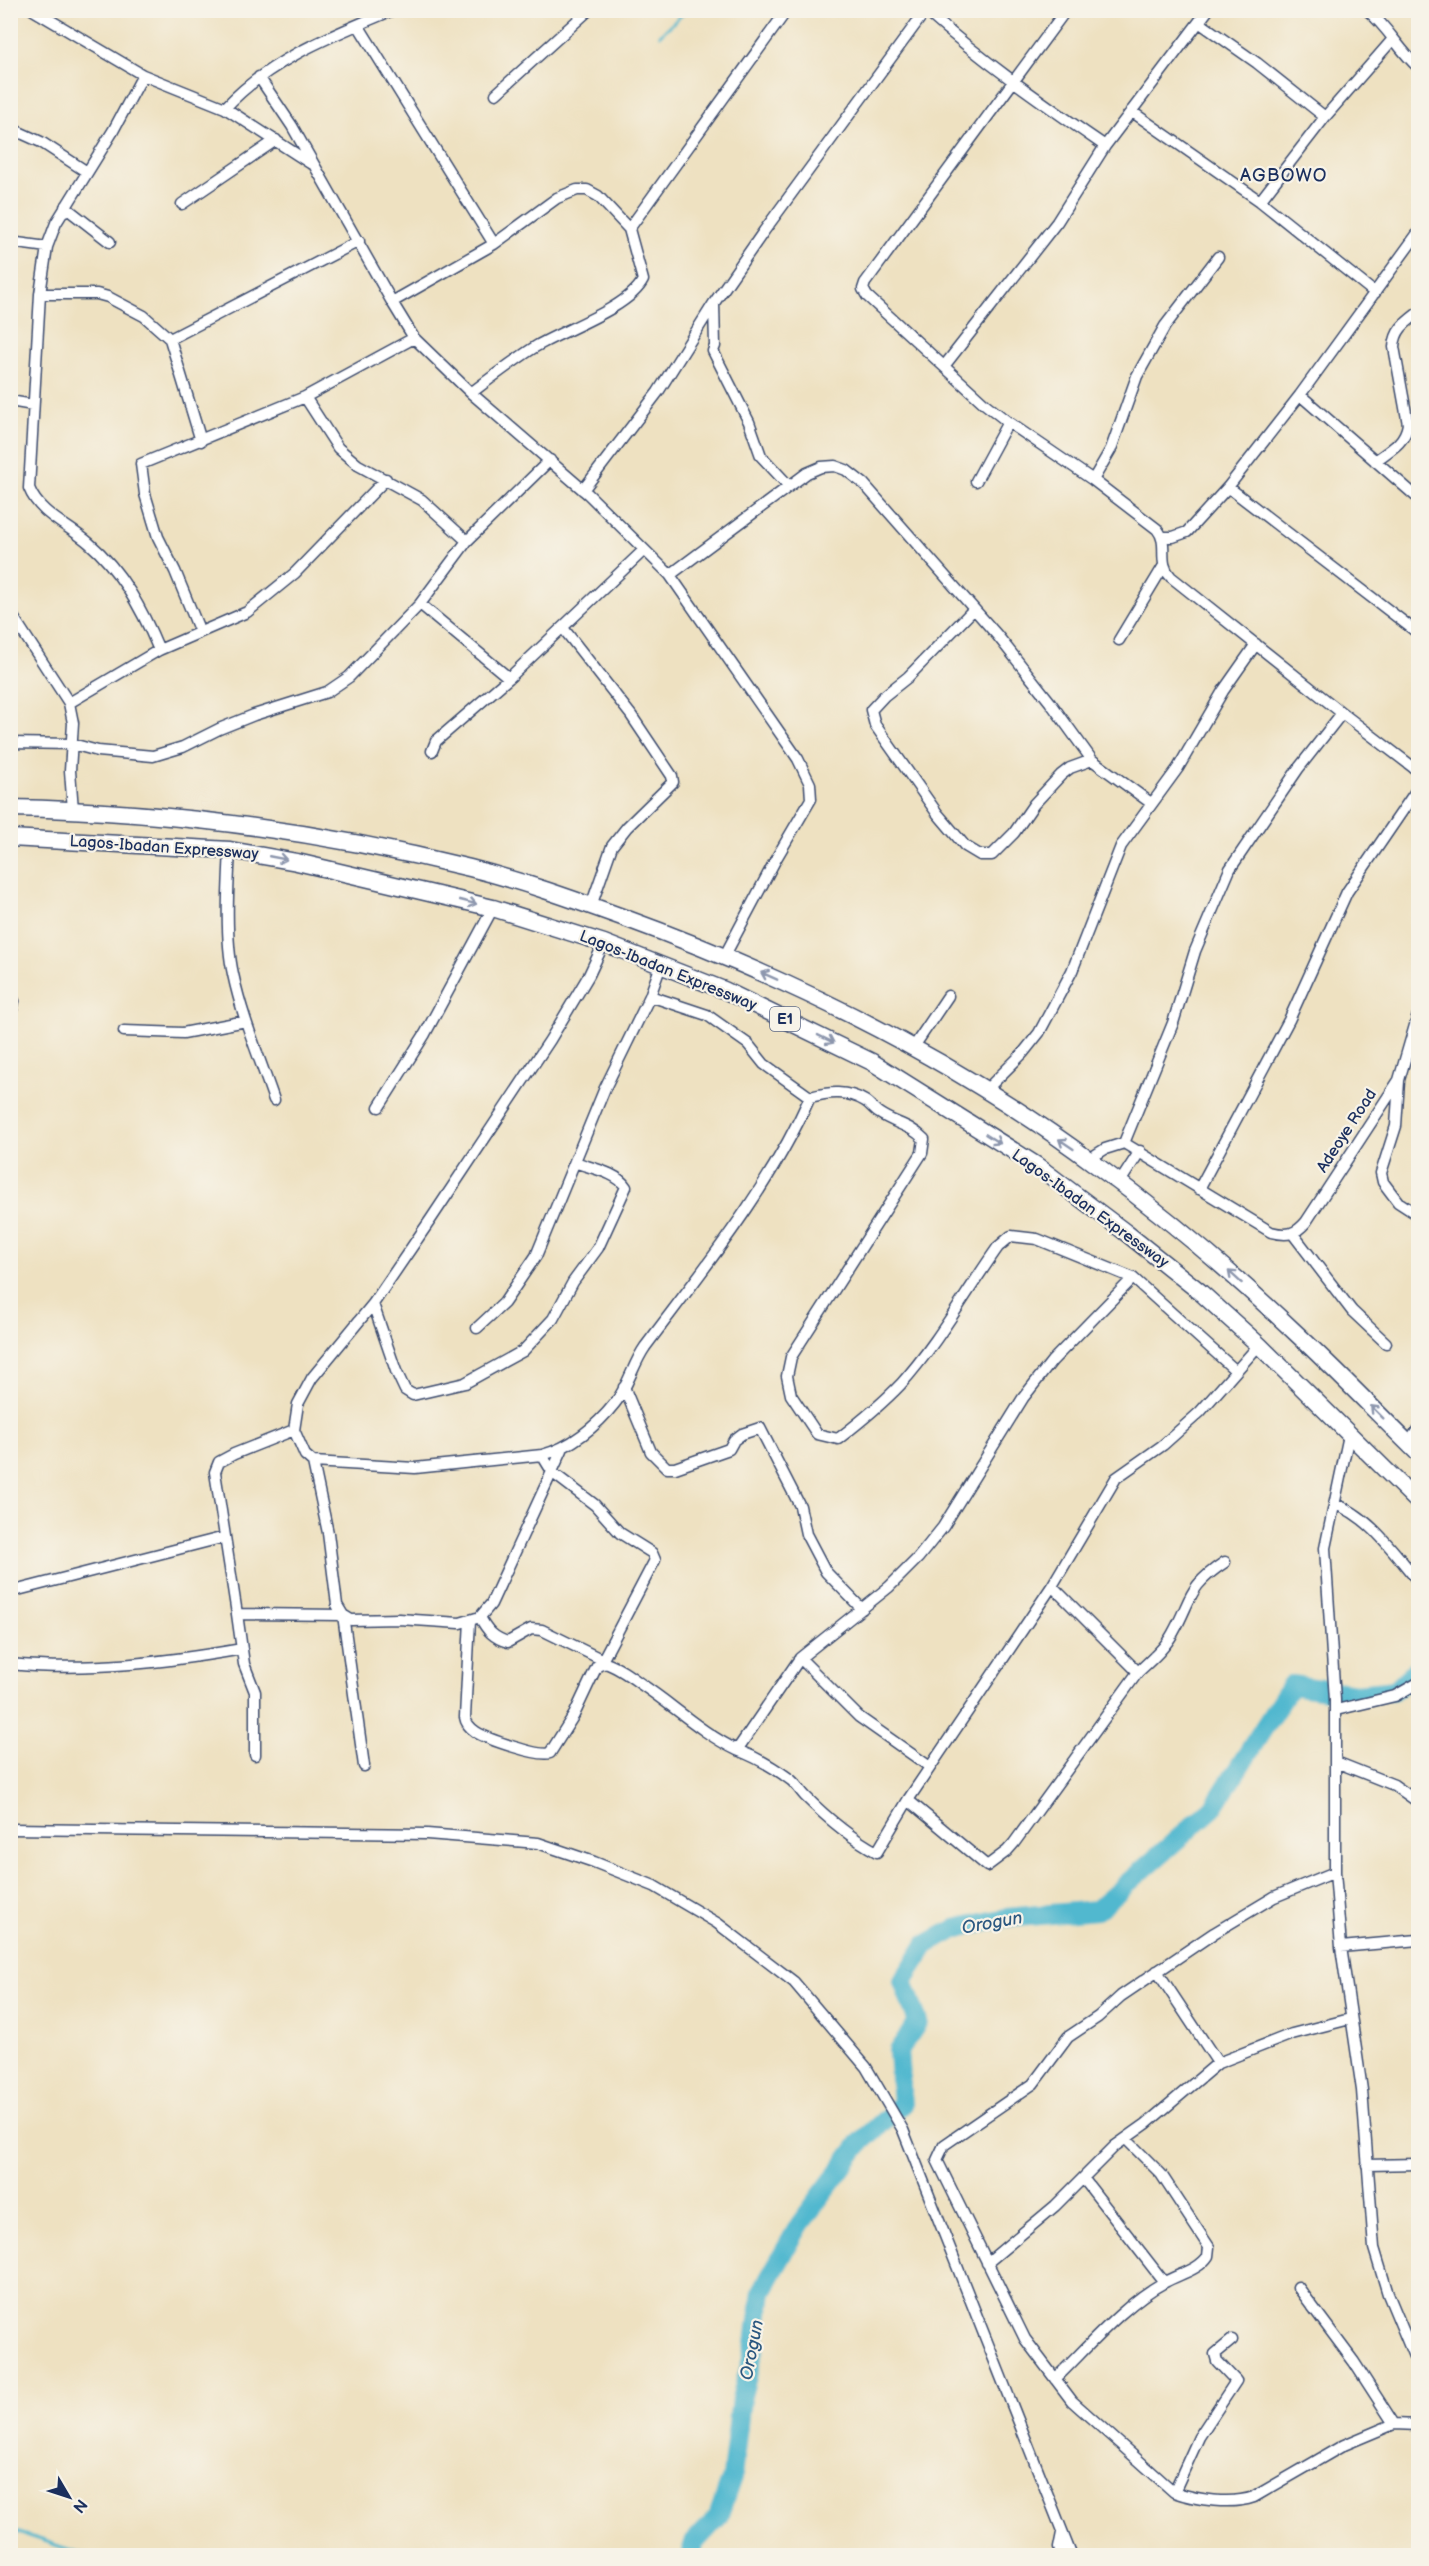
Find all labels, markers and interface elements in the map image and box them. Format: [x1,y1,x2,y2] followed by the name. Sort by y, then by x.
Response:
[1240,165,1328,186] district label: AGBOWO
[69,832,260,864] street label: Lagos-Ibadan Expressway
[268,853,287,864] one-way arrow
[458,896,477,908] one-way arrow
[577,927,760,1016] street label: Lagos-Ibadan Expressway
[760,970,778,981] one-way arrow
[770,1007,800,1031] road number: E1
[816,1033,834,1045] one-way arrow
[1313,1086,1381,1176] street label: Adeoye Road
[984,1133,1001,1145] one-way arrow
[1058,1137,1075,1149] one-way arrow
[1008,1146,1173,1273] street label: Lagos-Ibadan Expressway
[1228,1270,1243,1284] one-way arrow
[1369,1404,1384,1419] one-way arrow
[960,1907,1024,1939] water label: Orogun
[736,2318,768,2382] water label: Orogun
[39,2467,99,2527] north arrow
[68,2495,91,2516] text: N

